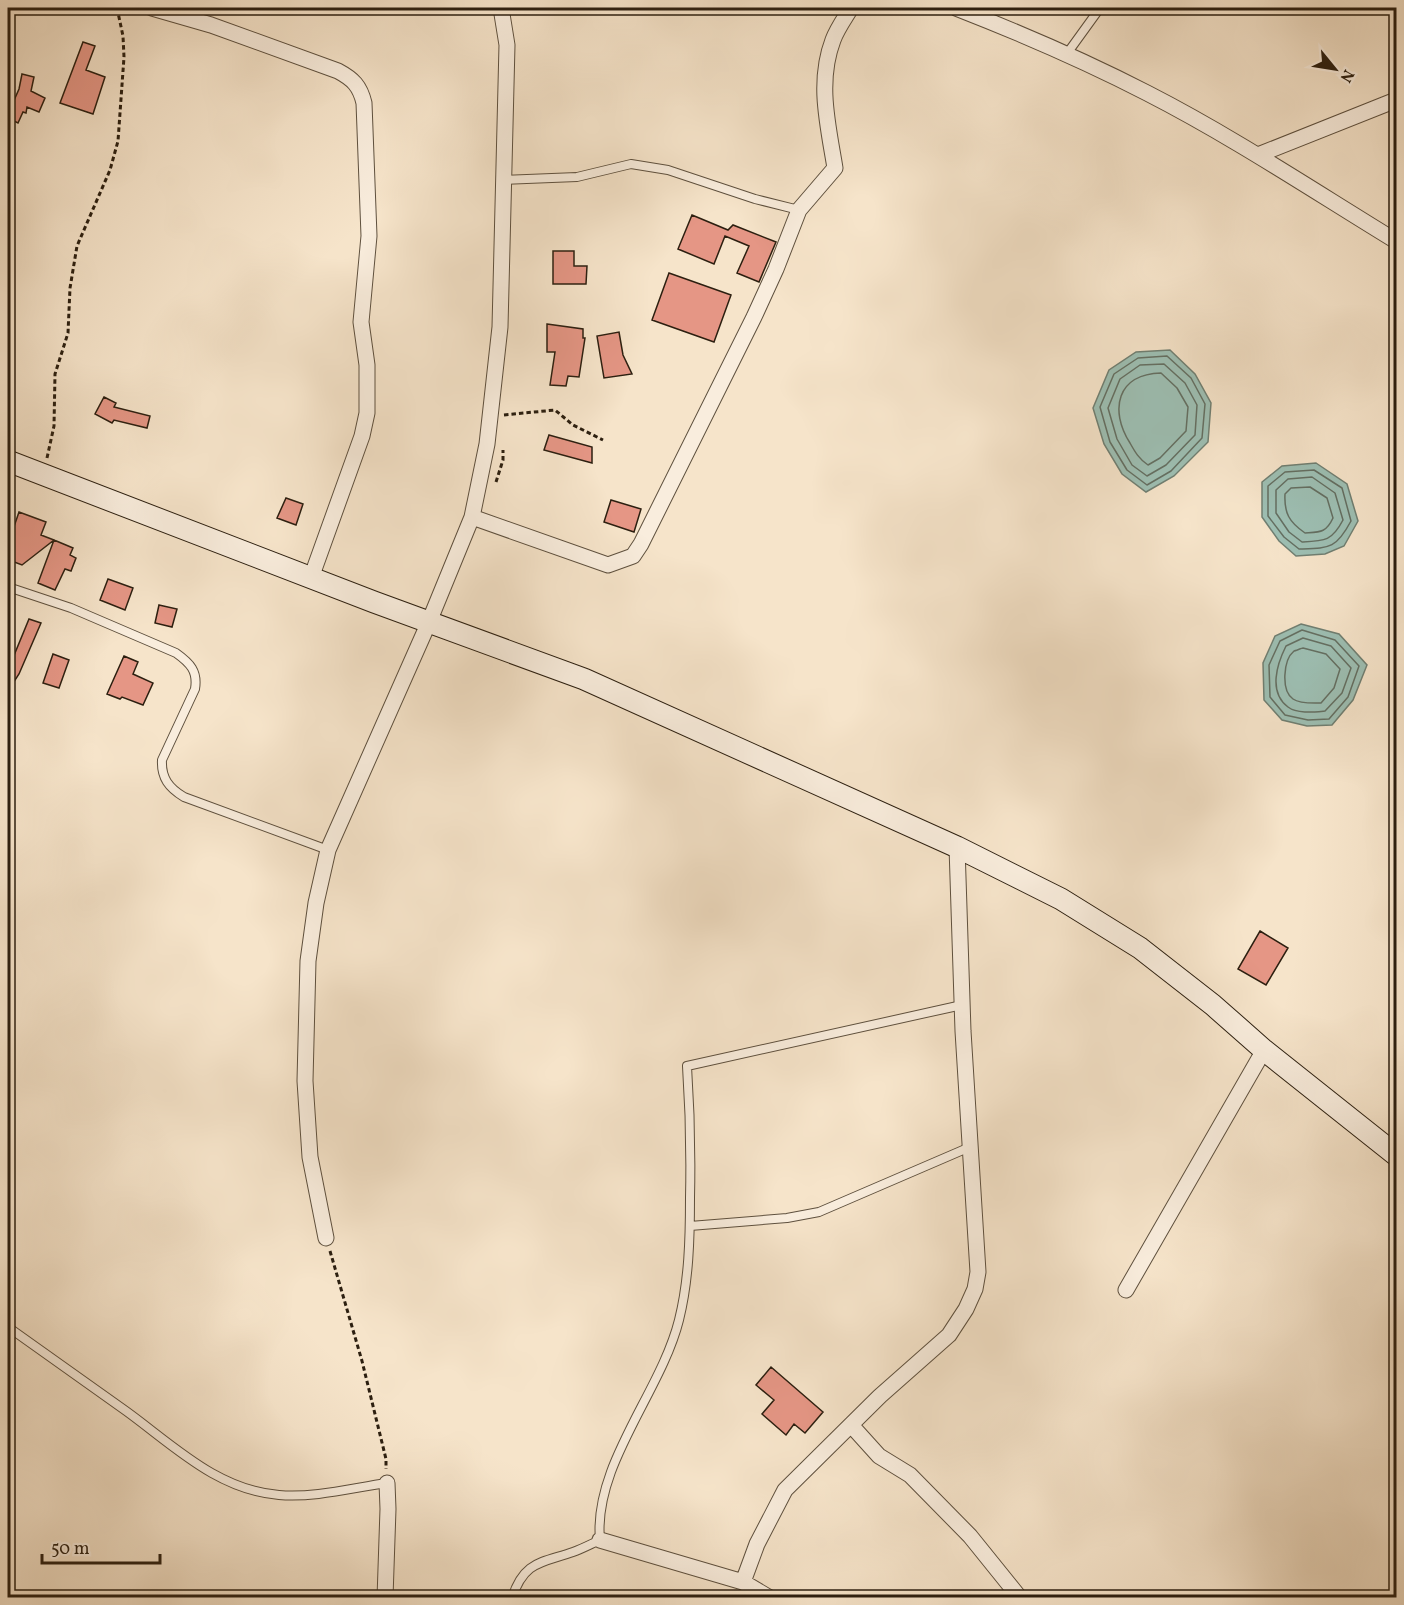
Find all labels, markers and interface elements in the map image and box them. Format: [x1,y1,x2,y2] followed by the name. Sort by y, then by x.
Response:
[1305,39,1365,99] north arrow
[1334,65,1359,86] text: N
[42,1527,160,1565] scale bar
[51,1537,90,1562] text: 50 m

